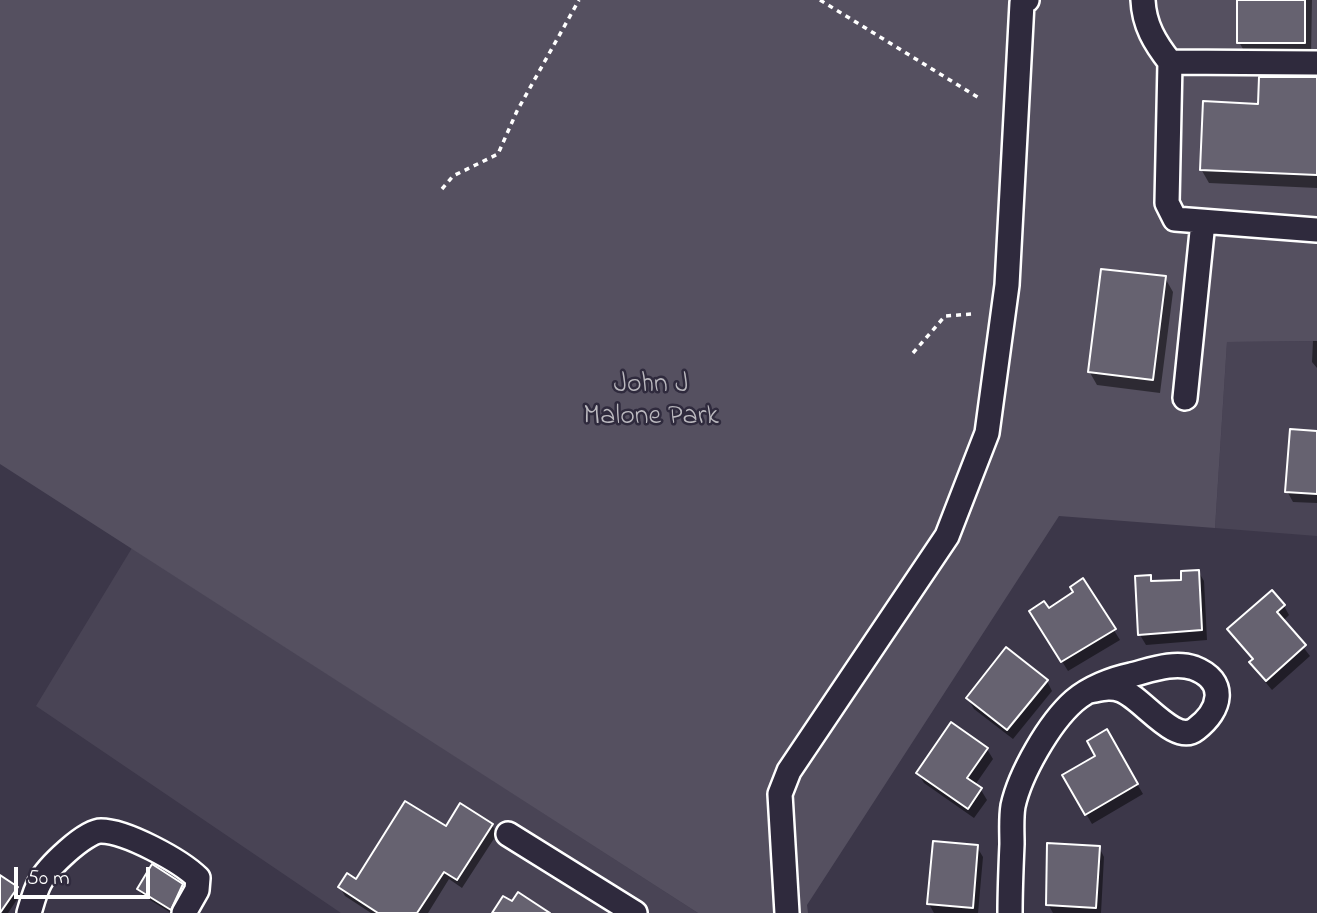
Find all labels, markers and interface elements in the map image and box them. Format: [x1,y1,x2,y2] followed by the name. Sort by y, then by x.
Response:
[583,369,719,435] park label: John J Malone Park
[18,853,154,897] scale bar
[27,864,70,894] text: 50 m

